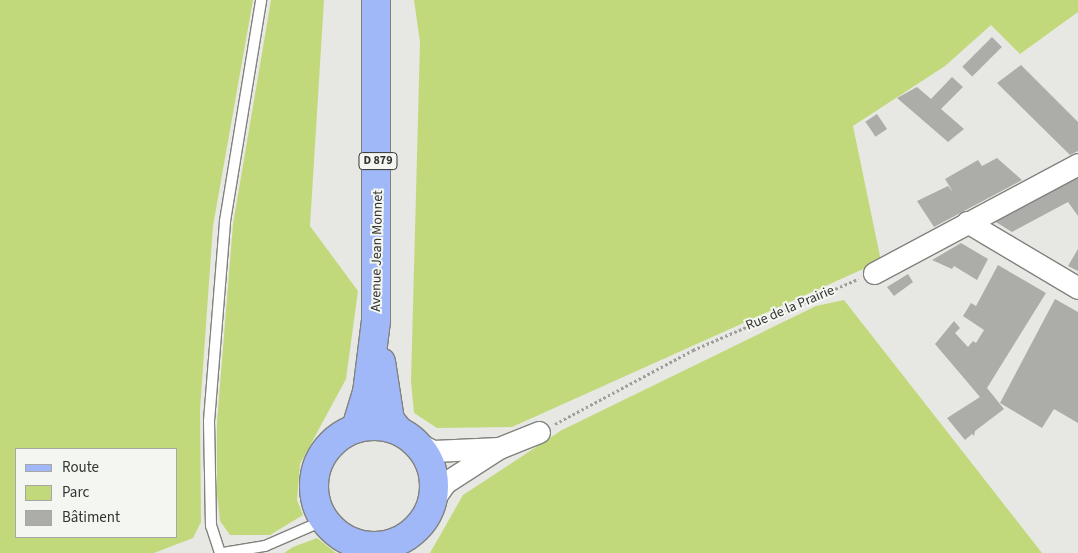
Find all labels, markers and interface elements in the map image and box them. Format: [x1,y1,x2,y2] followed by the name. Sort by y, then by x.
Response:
[358,152,398,170] road number: D 879
[368,190,386,312] street label: Avenue Jean Monnet
[743,282,837,334] street label: Rue de la Prairie
[15,448,178,538] legend
[62,457,99,478] text: Route
[62,482,89,503] text: Parc
[62,507,120,528] text: Bâtiment

